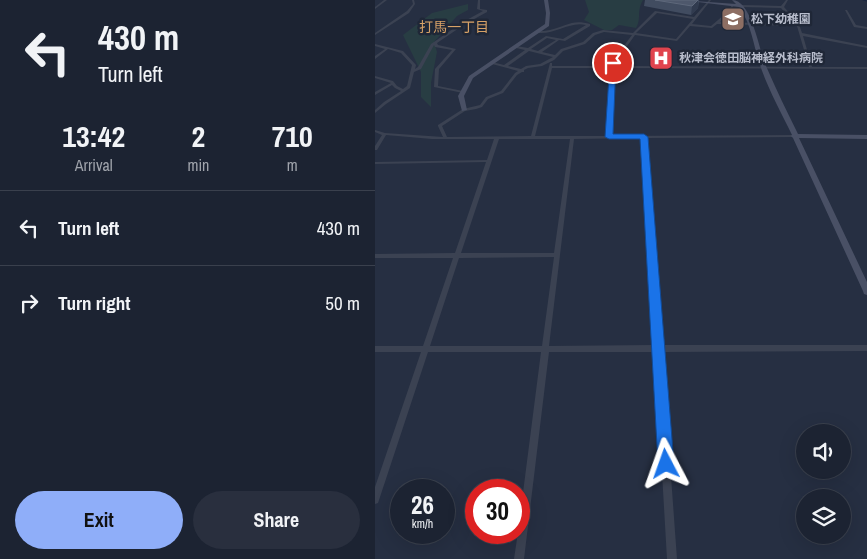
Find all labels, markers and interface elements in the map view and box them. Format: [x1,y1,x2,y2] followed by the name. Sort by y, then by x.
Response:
[720,6,746,32] school or university icon: 松下幼稚園
[751,11,811,27] place label: 松下幼稚園
[98,14,179,61] text: 430 m
[419,18,489,36] district label: 打馬一丁目
[15,20,80,85] icon: left
[592,42,634,84] pin
[648,45,674,71] hospital icon: 秋津会徳田脳神経外科病院
[599,49,627,77] icon: arrive
[679,50,823,66] place label: 秋津会徳田脳神経外科病院
[98,59,163,89] text: Turn left
[62,116,125,156] text: 13:42
[192,116,205,156] text: 2
[272,116,313,156] text: 710
[75,154,113,176] text: Arrival
[187,154,209,176] text: min
[287,154,298,176] text: m
[15,214,43,242] icon: left
[58,215,119,241] text: Turn left
[317,215,360,241] text: 430 m
[15,289,43,317] icon: right
[58,290,130,316] text: Turn right
[325,290,360,316] text: 50 m
[796,424,851,544] map controls
[796,424,851,479] button: sound
[639,437,691,489] position arrow
[465,479,530,544] speed limit sign: 30
[411,488,434,522] text: 26
[796,489,851,544] button: layers
[15,491,183,549] button: Exit
[193,491,360,549] button: Share
[412,516,433,532] text: km/h

